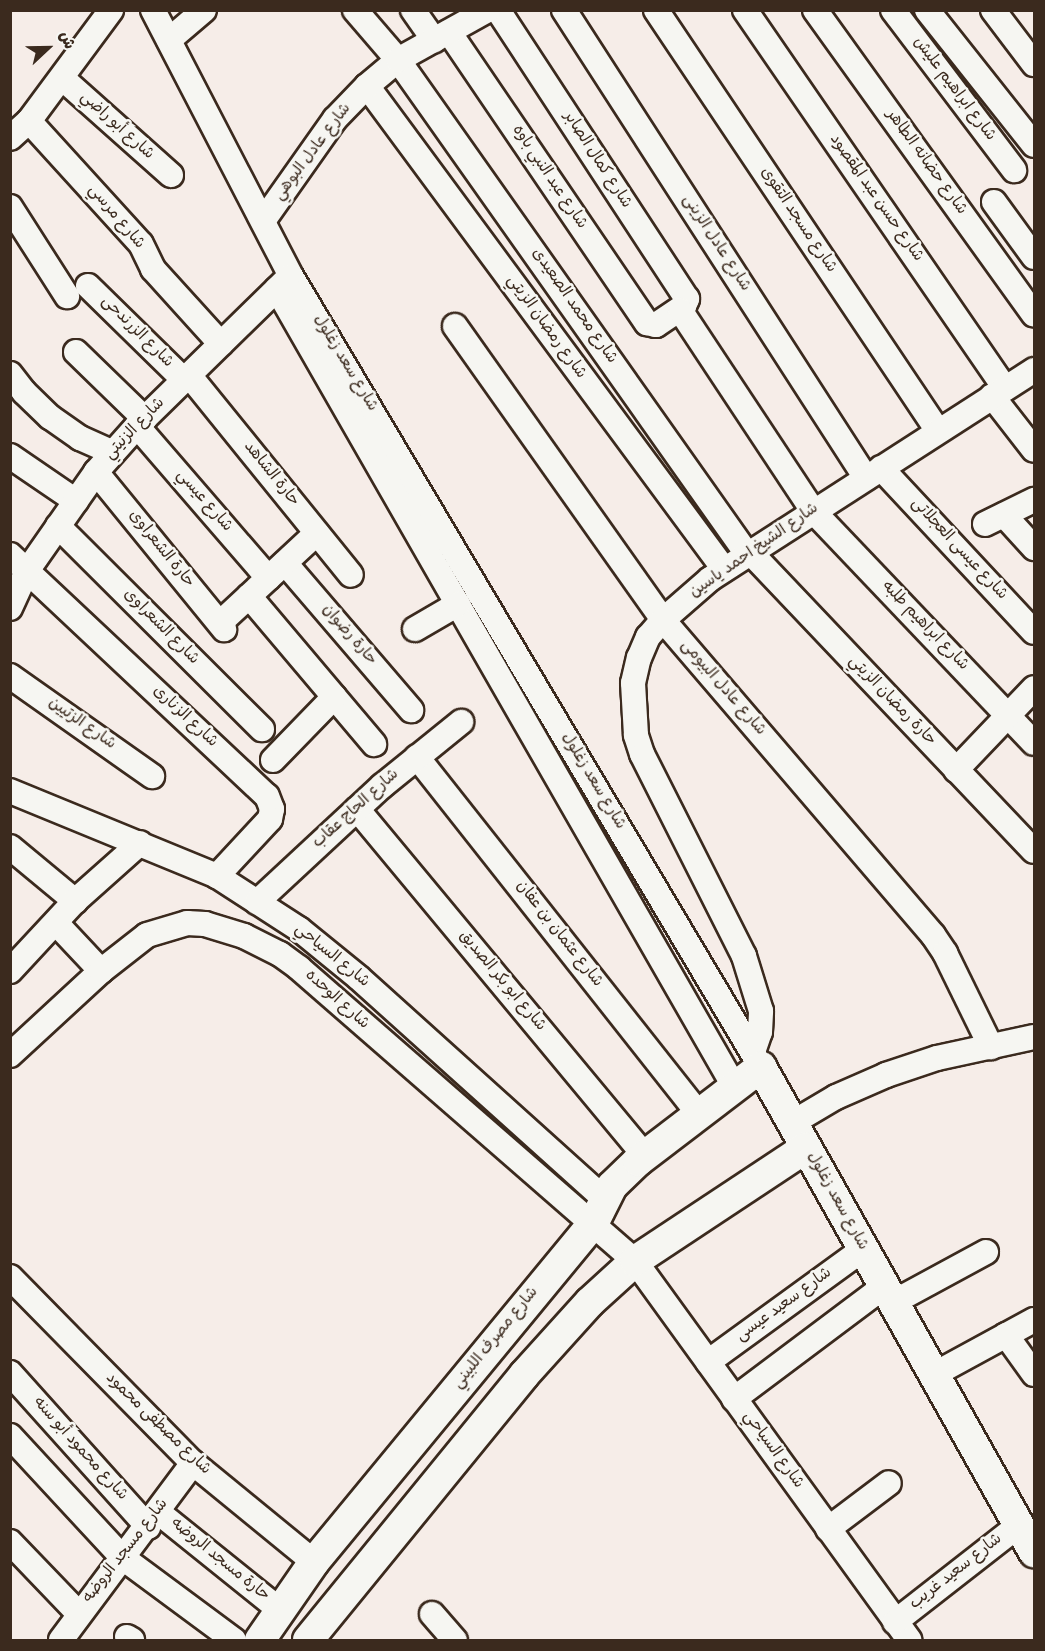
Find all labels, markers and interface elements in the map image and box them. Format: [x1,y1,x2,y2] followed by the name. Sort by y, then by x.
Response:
[18,18,78,78] north arrow
[53,29,77,53] text: ش
[908,34,998,146] street label: شارع ابراهيم عليش
[75,89,157,165] street label: شارع أبو راضي
[271,101,357,205] street label: شارع عادل البوهي
[880,106,970,220] street label: شارع حضانه الطاهر
[558,109,634,213] street label: شارع كمال الصابر
[506,122,590,234] street label: شارع عبد النبي باوه
[824,132,926,266] street label: شارع حسن عبد المقصود
[755,165,839,277] street label: شارع مسجد التقوى
[83,182,147,254] street label: شارع مرسي
[677,192,753,296] street label: شارع عادل الزينى
[526,246,620,368] street label: شارع محمد الصعيدى
[501,273,589,383] street label: شارع رمضان الزيتي
[96,293,176,373] street label: شارع الزرندحى
[308,312,380,416] street label: شارع سعد زغلول
[102,395,170,465] street label: شارع الزنيتي
[238,439,302,511] street label: حارة الشاهد
[171,467,235,537] street label: شارع عيسي
[906,495,1010,605] street label: شارع عيسى العجلاتى
[687,500,823,604] street label: شارع الشيخ احمد ياسين
[123,507,197,593] street label: حارة الشعراوى
[876,578,972,676] street label: شارع ابراهيم طلبه
[118,586,202,670] street label: شارع الشعراوى
[316,602,380,670] street label: حارة رضوان
[675,637,769,741] street label: شارع عادل البيومى
[843,653,939,751] street label: حارة رمضان الزيتي
[147,683,221,753] street label: شارع الزنارى
[44,695,118,755] street label: شارع الزتيين
[556,730,628,834] street label: شارع سعد زغلول
[310,766,404,854] street label: شارع الحاج عقاب
[510,878,606,992] street label: شارع عثمان بن عفان
[290,921,372,993] street label: شارع السياحي
[453,928,549,1036] street label: شارع ابو بكر الصديق
[300,967,372,1035] street label: شارع الوحده
[801,1149,871,1255] street label: شارع سعد زغلول
[733,1265,837,1347] street label: شارع سعيد عيسى
[450,1284,544,1394] street label: شارع مصرف اللبيني
[100,1370,214,1480] street label: شارع مصطفى محمود
[28,1394,130,1506] street label: شارع محمود أبو سنه
[738,1409,806,1493] street label: شارع السياحي
[80,1496,174,1608] street label: شارع مسجد الروضه
[166,1515,272,1607] street label: حارة مسجد الروضه
[907,1531,1007,1615] street label: شارع سعيد غريب

